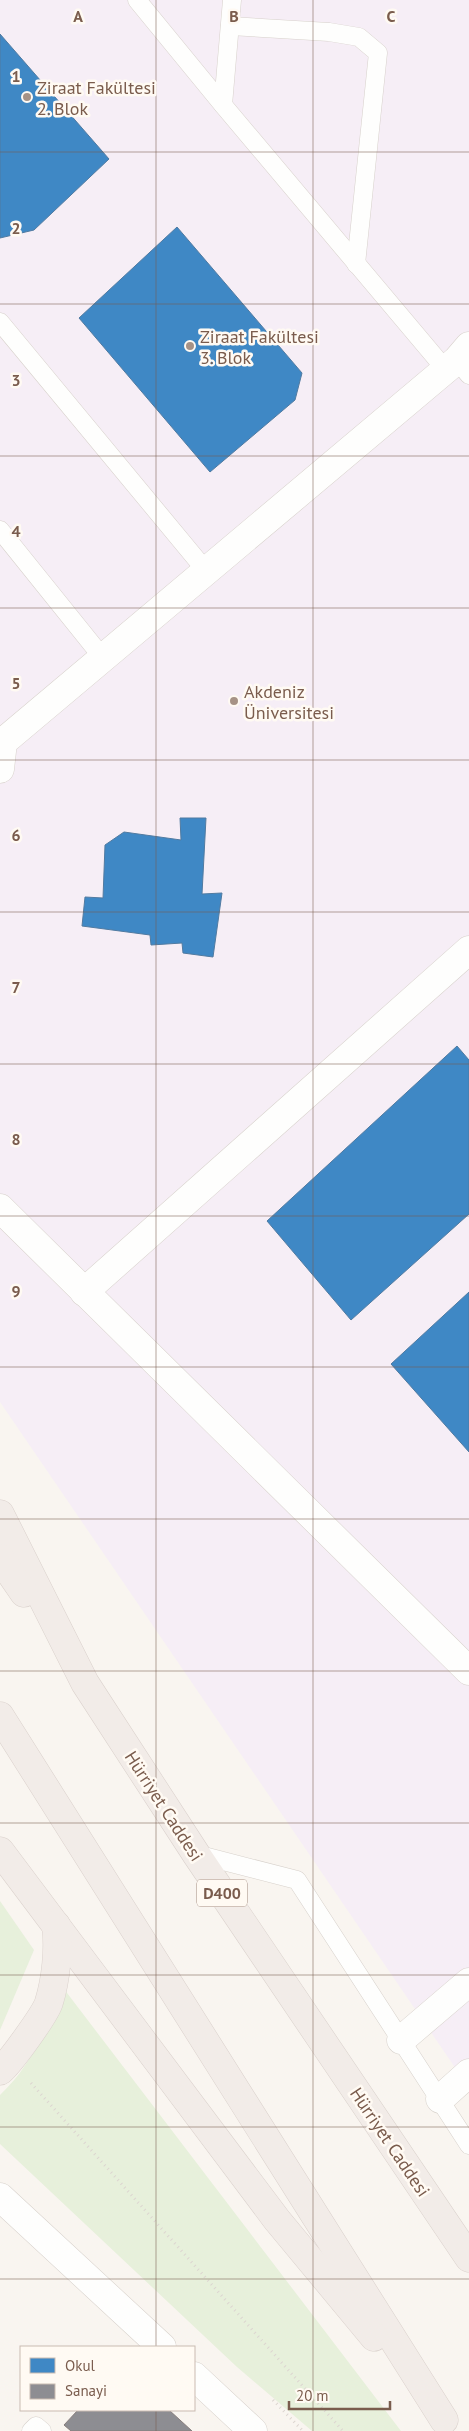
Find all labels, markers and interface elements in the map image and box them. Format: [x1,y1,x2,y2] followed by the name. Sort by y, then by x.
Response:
[73,6,83,26] text: A
[229,6,239,26] text: B
[387,6,396,26] text: C
[11,66,21,86] text: 1
[37,76,156,120] place label: Ziraat Fakültesi 2. Blok
[21,91,33,103] marker: Ziraat Fakültesi 2. Blok
[11,218,21,238] text: 2
[200,325,319,369] place label: Ziraat Fakültesi 3. Blok
[184,340,196,352] marker: Ziraat Fakültesi 3. Blok
[11,370,21,390] text: 3
[11,521,21,541] text: 4
[11,673,21,693] text: 5
[244,680,334,724] place label: Akdeniz Üniversitesi
[228,695,240,707] marker: Akdeniz Üniversitesi
[11,825,21,845] text: 6
[11,977,21,997] text: 7
[11,1129,21,1149] text: 8
[11,1281,21,1301] text: 9
[120,1747,208,1865] street label: Hürriyet Caddesi
[197,1880,247,1906] road number: D400
[345,2083,435,2201] street label: Hürriyet Caddesi
[20,2346,195,2411] legend
[65,2356,96,2375] text: Okul
[289,2378,390,2410] scale bar
[65,2381,107,2400] text: Sanayi
[296,2386,329,2405] text: 20 m

